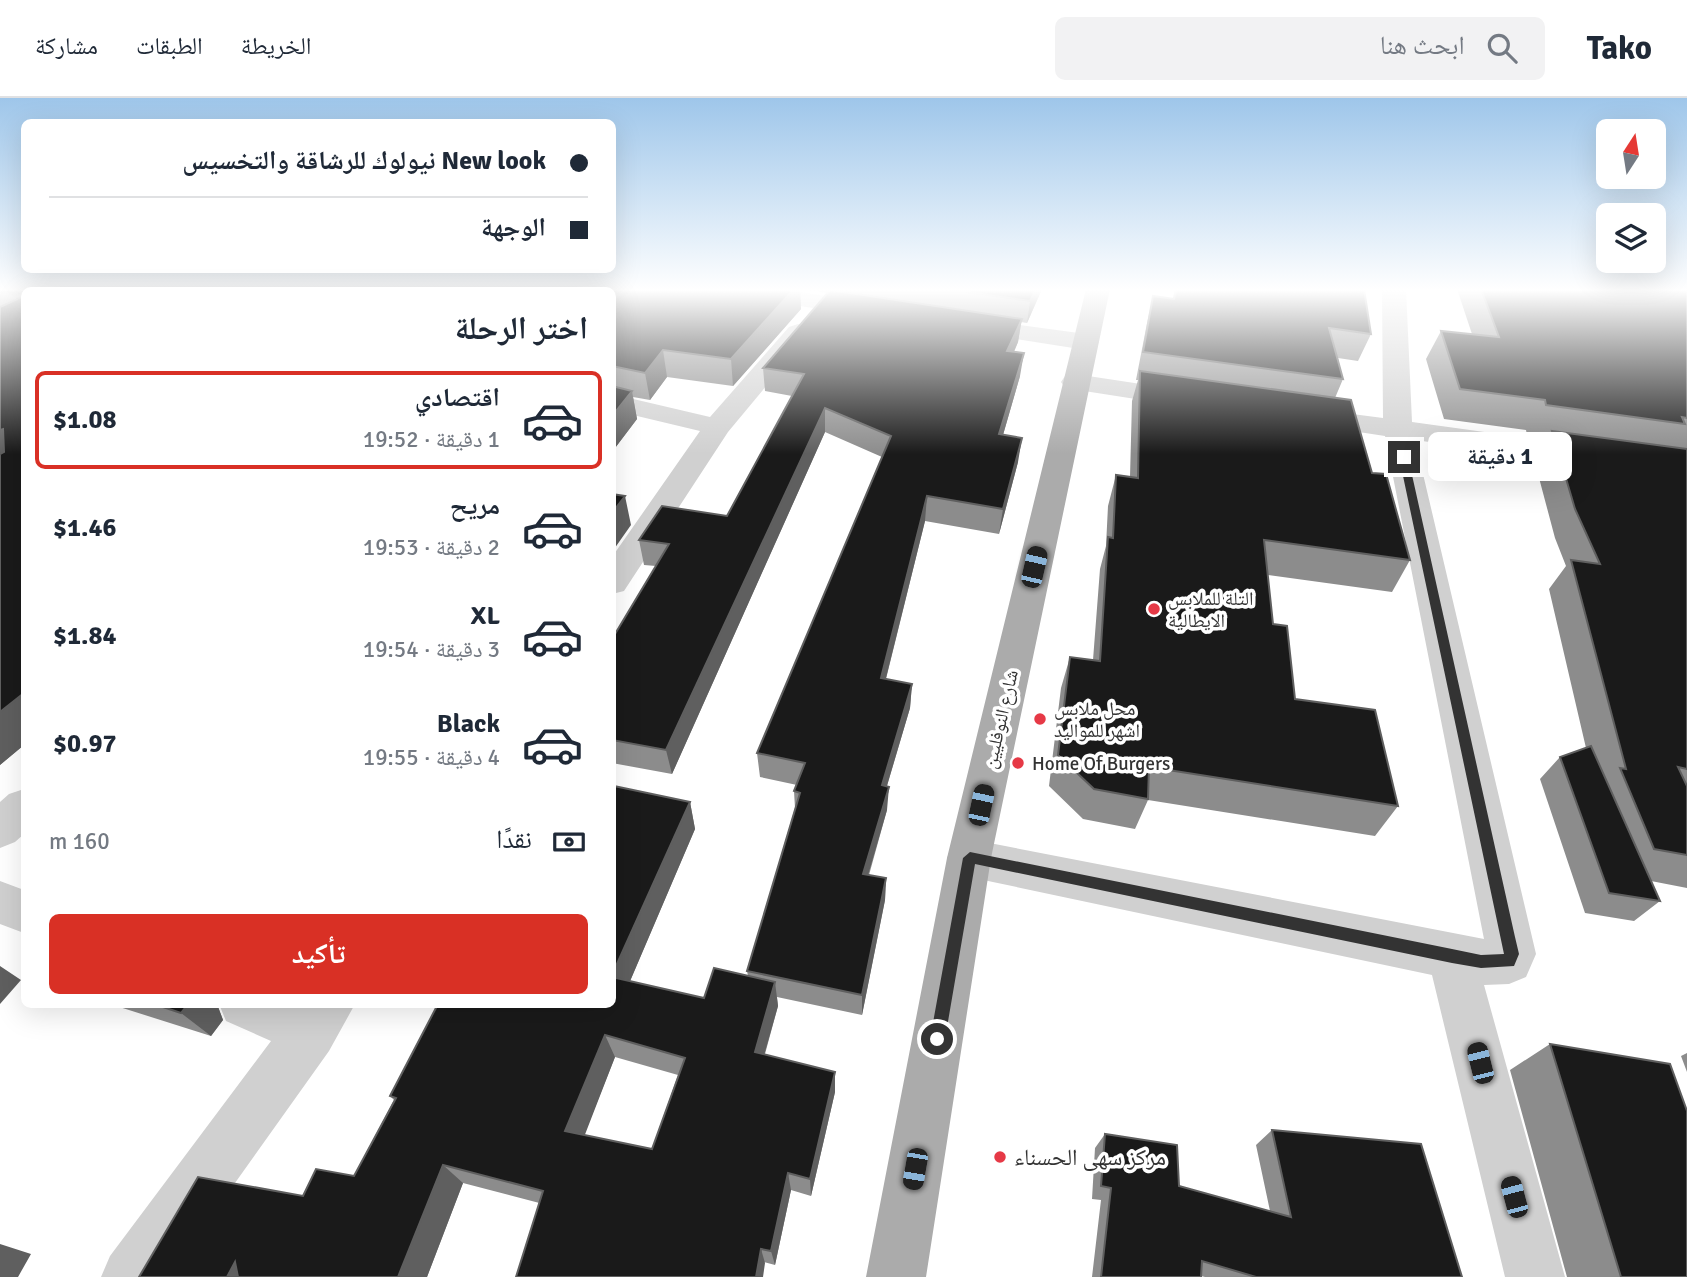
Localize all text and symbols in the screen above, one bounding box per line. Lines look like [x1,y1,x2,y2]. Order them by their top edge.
search box [1055,17,1545,80]
text: Tako [1587,28,1652,69]
icon: search [1483,29,1521,67]
text: ابحث هنا [1380,30,1465,62]
text: مشاركة [35,31,98,61]
text: الطبقات [136,31,203,61]
text: الخريطة [241,31,311,61]
north arrow [1596,119,1666,189]
map controls [1596,119,1666,273]
text: New look نيولوك للرشاقة والتخسيس [182,145,546,177]
button: layers [1596,203,1666,273]
text: الوجهة [481,212,546,244]
text: اختر الرحلة [455,309,588,348]
text: اقتصادي [415,382,500,414]
icon: car [521,389,584,452]
text: $1.08 [53,404,117,436]
text: 1 دقيقة · 19:52 [363,425,500,454]
callout: 1 دقيقة [1428,432,1572,482]
route end [1388,441,1420,473]
text: 1 دقيقة [1467,442,1533,471]
text: مريح [450,490,500,522]
icon: car [521,497,584,560]
text: $1.46 [53,512,117,544]
text: 2 دقيقة · 19:53 [363,533,500,562]
car [1020,544,1049,590]
place label: التلة للملابس الايطالية [1168,587,1253,633]
text: XL [470,600,500,632]
marker: التلة للملابس الايطالية [1146,601,1162,617]
icon: car [521,605,584,668]
text: $1.84 [53,620,117,652]
text: 3 دقيقة · 19:54 [363,635,500,664]
street label: شارع النوفليين [978,667,1024,771]
place label: محل ملابس اشهر للمواليد [1054,697,1140,743]
text: Black [437,708,500,740]
marker: محل ملابس اشهر للمواليد [1032,711,1048,727]
icon: car [521,713,584,776]
text: $0.97 [53,728,117,760]
text: 4 دقيقة · 19:55 [363,743,500,772]
place label: Home Of Burgers [1032,752,1170,776]
marker: Home Of Burgers [1010,755,1026,771]
car [967,782,996,828]
icon: cash [550,823,588,861]
text: نقدًا [496,824,532,856]
text: 160 m [49,827,110,856]
button: تأكيد [49,914,588,994]
route start [921,1023,953,1055]
car [1465,1040,1496,1086]
place label: مركز سهى الحسناء [1014,1143,1166,1172]
car [902,1146,929,1192]
marker: مركز سهى الحسناء [992,1149,1008,1165]
car [1499,1174,1530,1220]

